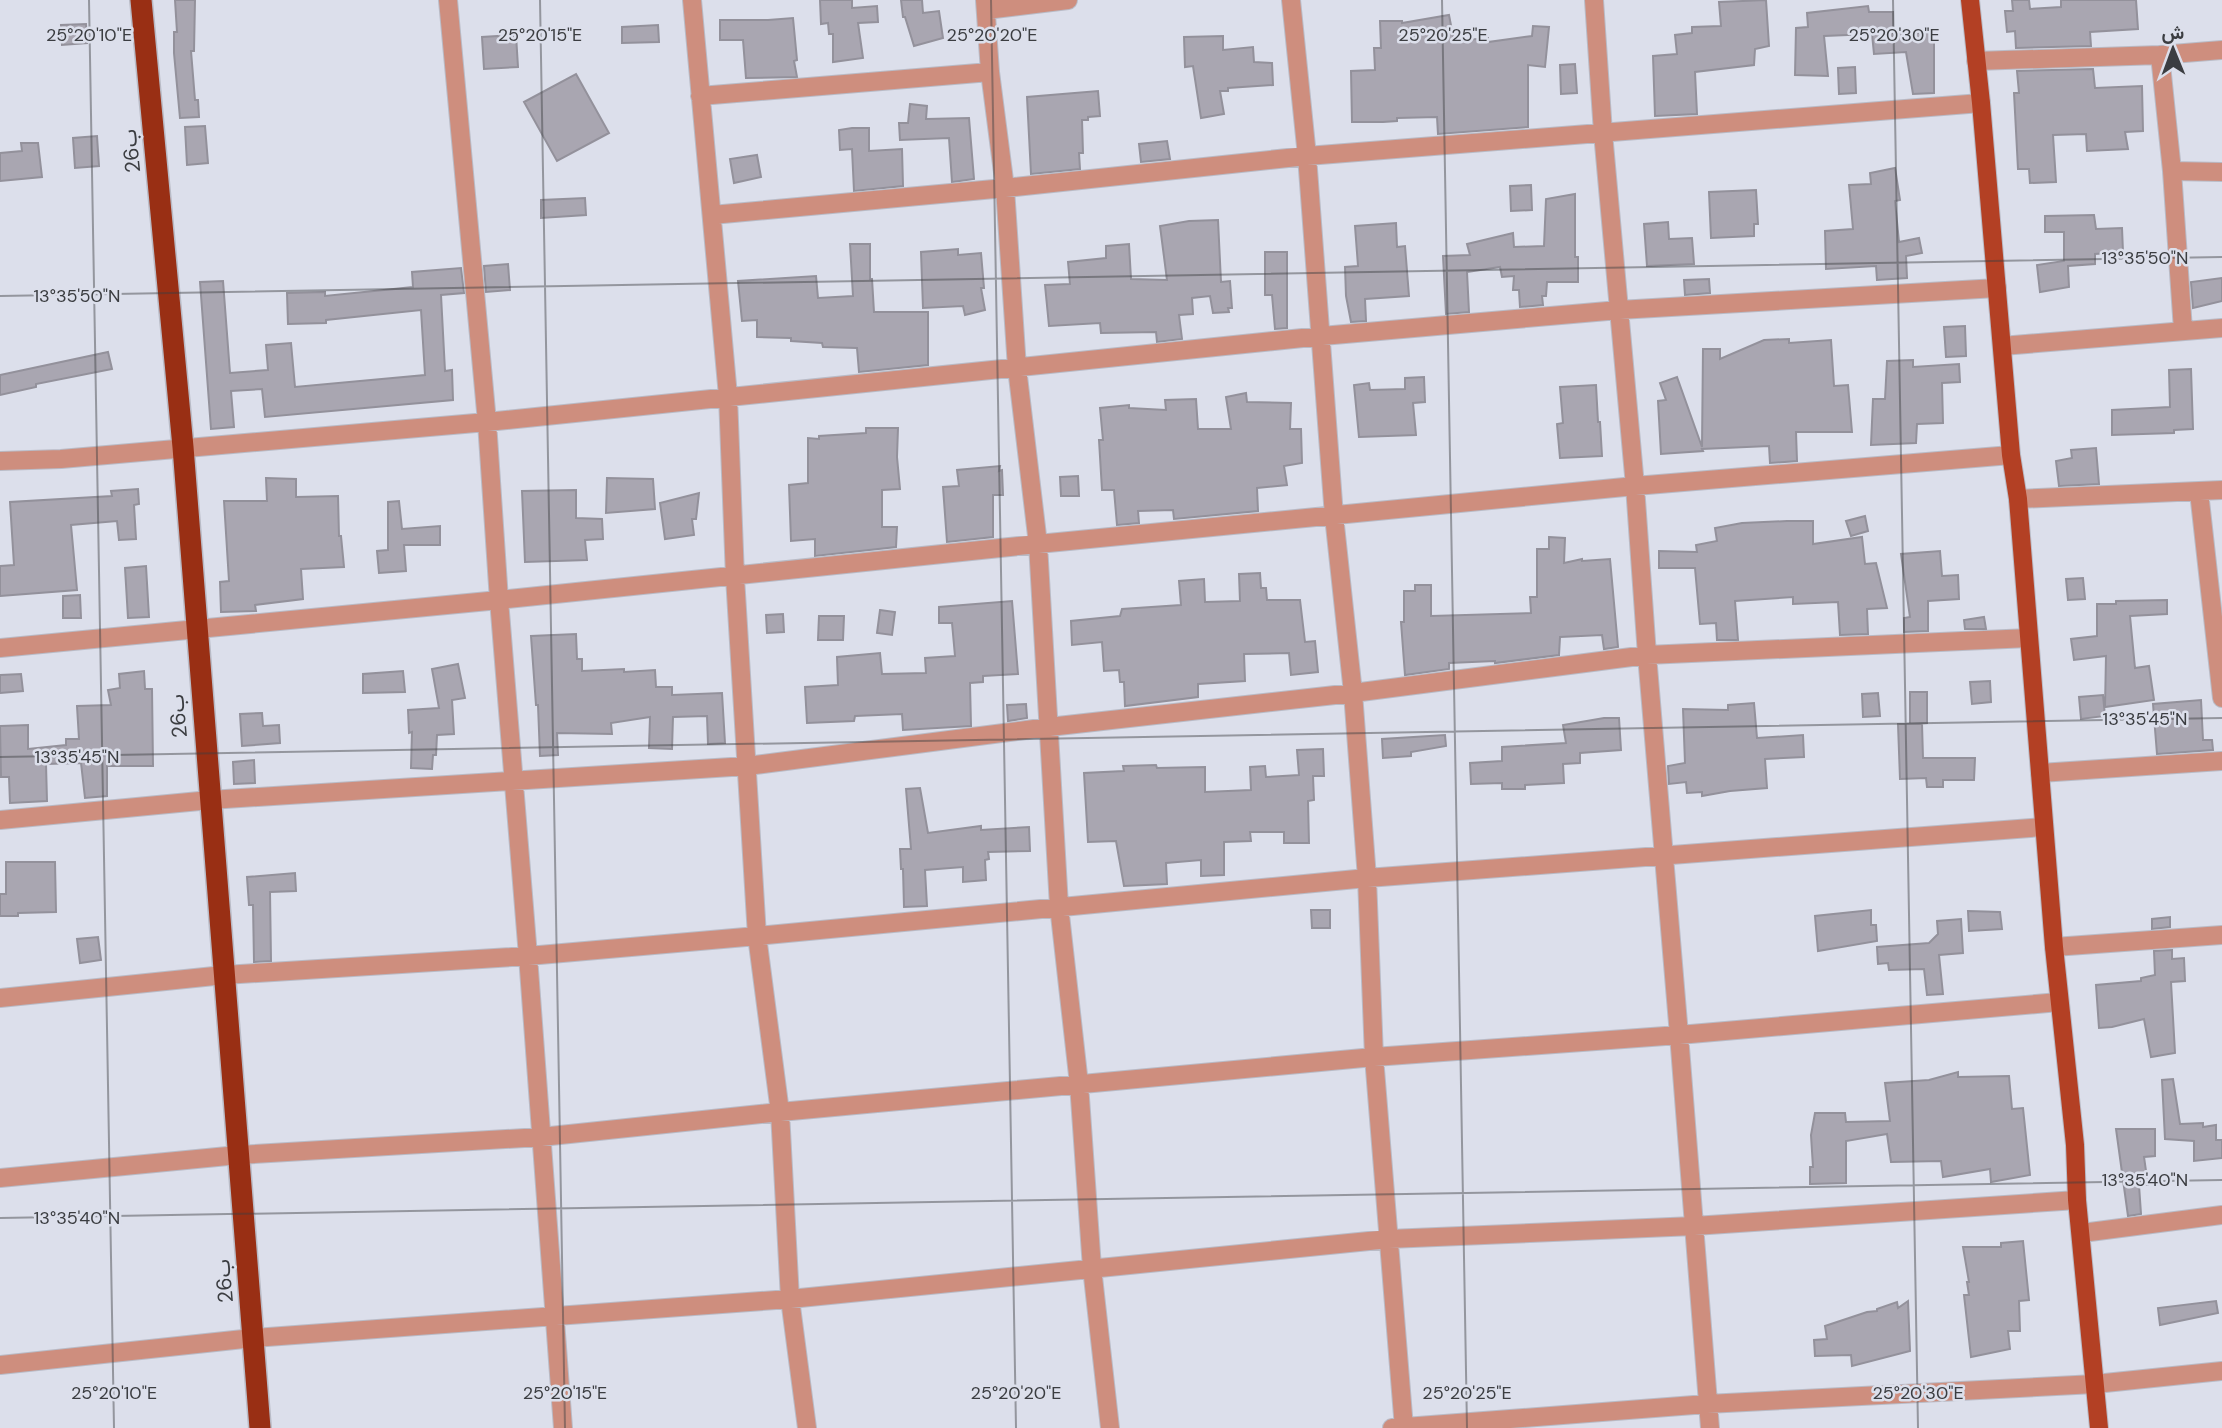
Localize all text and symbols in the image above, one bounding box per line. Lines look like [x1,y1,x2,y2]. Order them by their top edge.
north arrow [2138,14,2208,84]
text: ش [2161,20,2185,45]
text: 25°20'10"E [46,23,132,47]
text: 25°20'15"E [498,23,582,47]
text: 25°20'20"E [947,23,1037,47]
text: 25°20'25"E [1398,23,1488,47]
text: 25°20'30"E [1848,23,1940,47]
street label: 26ب [115,128,147,174]
text: 13°35'50"N [2101,246,2189,270]
text: 13°35'50"N [33,284,121,308]
street label: 26ب [162,693,194,739]
text: 13°35'45"N [2103,707,2187,731]
text: 13°35'45"N [35,745,119,769]
text: 13°35'40"N [2102,1168,2188,1192]
text: 13°35'40"N [34,1206,120,1230]
street label: 26ب [208,1258,240,1304]
text: 25°20'10"E [71,1381,157,1405]
text: 25°20'15"E [523,1381,607,1405]
text: 25°20'20"E [971,1381,1061,1405]
text: 25°20'25"E [1422,1381,1512,1405]
text: 25°20'30"E [1872,1381,1964,1405]

